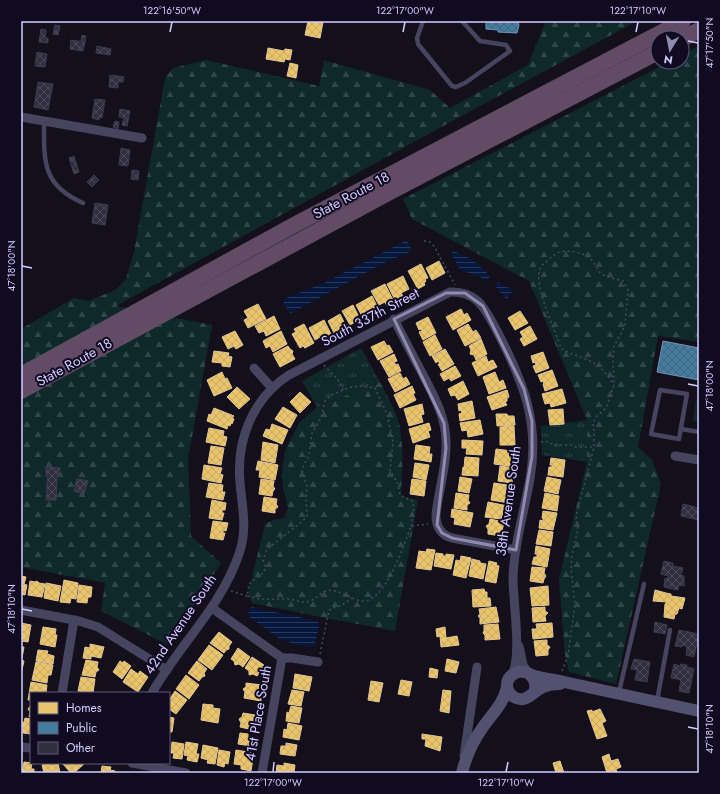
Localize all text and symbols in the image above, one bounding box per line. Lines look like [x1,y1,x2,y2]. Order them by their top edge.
text: 122°16'50"W [143,3,201,18]
text: 122°17'00"W [376,3,434,18]
text: 122°17'10"W [610,3,666,18]
text: 47°17'50"N [702,18,717,68]
north arrow [650,30,690,70]
text: N [663,51,674,68]
street label: State Route 18 [309,166,393,224]
text: 47°18'00"N [4,240,19,292]
street label: South 337th Street [317,282,423,351]
street label: State Route 18 [32,333,116,391]
text: 47°18'00"N [702,360,717,412]
street label: 38th Avenue South [490,444,526,558]
street label: 42nd Avenue South [139,570,221,678]
text: 47°18'10"N [4,584,19,634]
street label: 41st Place South [240,664,276,762]
legend [30,692,170,764]
text: Homes [66,699,102,717]
text: 47°18'10"N [702,704,717,754]
text: Public [66,719,97,737]
text: Other [66,739,96,757]
text: 122°17'00"W [244,775,302,790]
text: 122°17'10"W [478,775,534,790]

